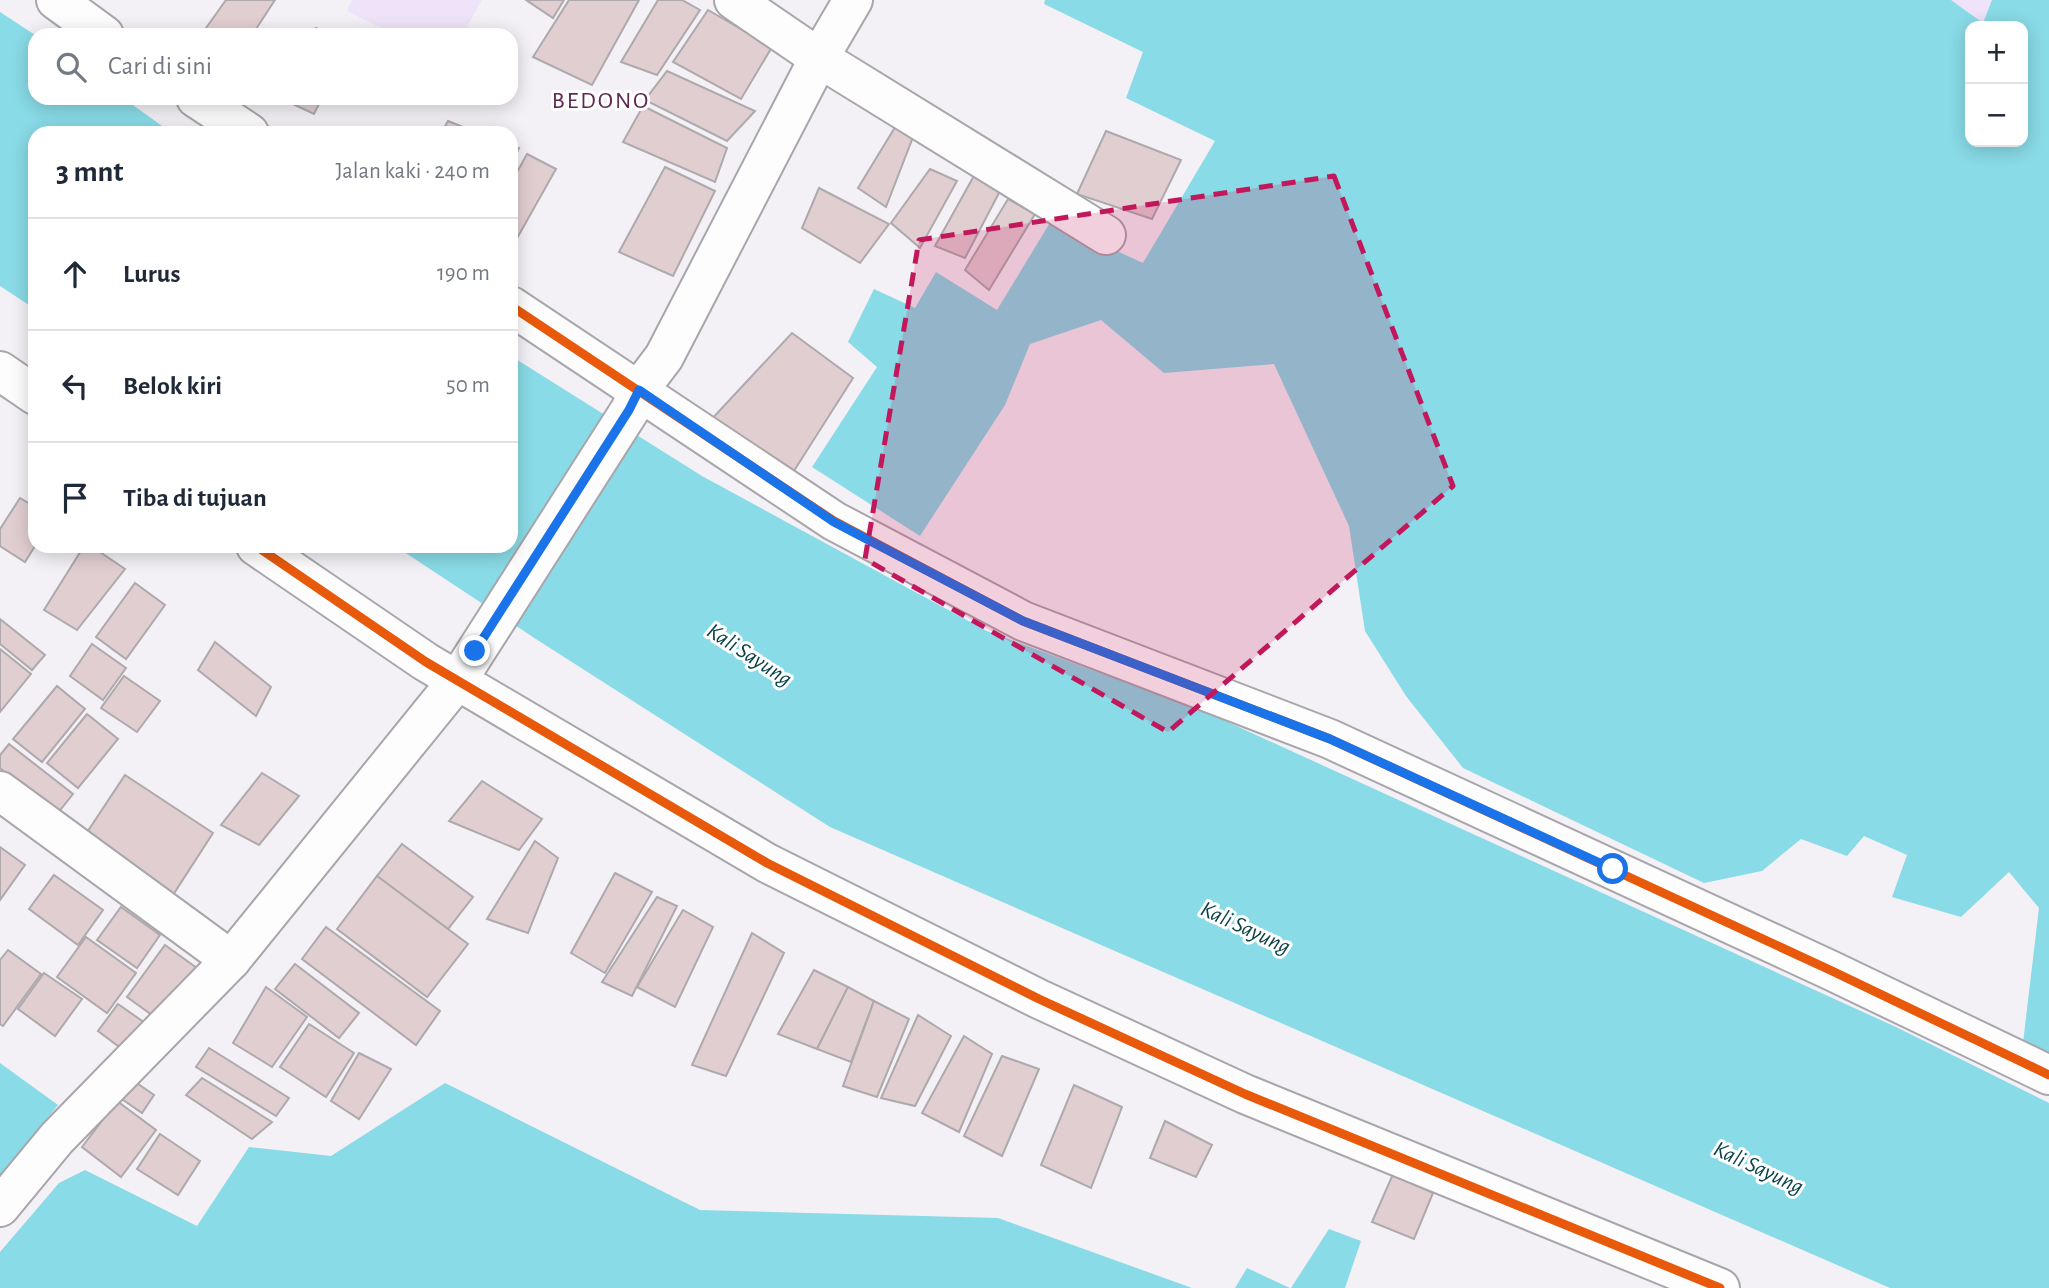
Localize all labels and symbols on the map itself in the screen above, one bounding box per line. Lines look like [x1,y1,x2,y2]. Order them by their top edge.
district label: BEDONO [552,89,650,113]
water label: Kali Sayung [702,619,796,691]
route end [459,635,490,666]
route start [1597,853,1628,884]
water label: Kali Sayung [1197,898,1294,959]
water label: Kali Sayung [1710,1138,1807,1199]

